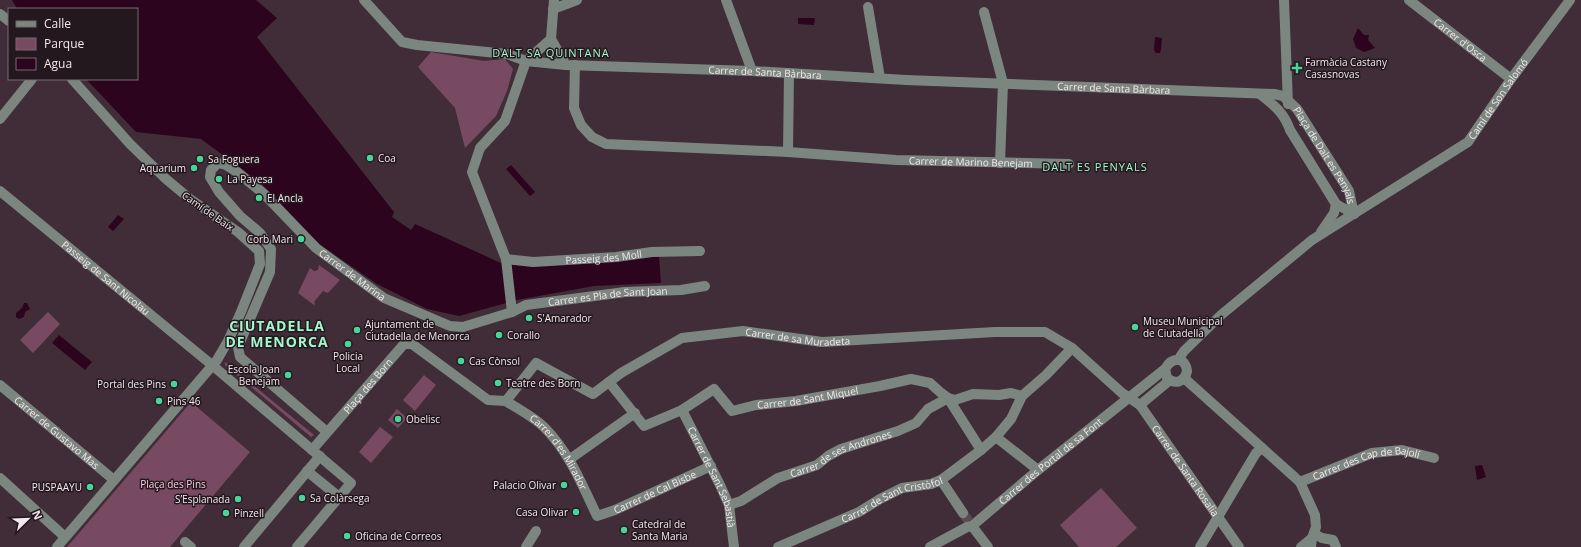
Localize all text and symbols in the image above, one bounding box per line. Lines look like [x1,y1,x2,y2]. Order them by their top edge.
legend [8,8,138,80]
text: Calle [44,15,71,32]
street label: Carrer d'Osca [1431,15,1490,65]
text: Parque [44,35,84,52]
district label: DALT SA QUINTANA [492,45,610,60]
text: Agua [44,55,72,72]
place label: Farmàcia Castany Casasnovas [1305,55,1388,81]
street label: Camí de Son Salomó [1465,56,1531,142]
street label: Carrer de Santa Bàrbara [708,63,822,82]
marker: Farmàcia Castany Casasnovas [1292,63,1302,73]
street label: Carrer de Santa Bàrbara [1057,79,1170,97]
street label: Plaça de Dalt es Penyals [1290,104,1359,205]
place label: Coa [378,151,396,165]
place label: Sa Foguera [208,152,260,166]
marker: Coa [365,153,375,163]
street label: Carrer de Marino Benejam [909,153,1033,170]
marker: Sa Foguera [195,154,205,164]
district label: DALT ES PENYALS [1042,159,1148,174]
place label: Aquarium [140,161,186,175]
marker: Aquarium [189,163,199,173]
place label: La Payesa [227,172,273,186]
marker: La Payesa [214,174,224,184]
street label: Camí de Baix [179,188,237,234]
place label: El Ancla [267,191,303,205]
marker: El Ancla [254,193,264,203]
place label: Corb Mari [247,232,293,246]
marker: Corb Mari [296,234,306,244]
street label: Passeig de Sant Nicolau [59,238,153,318]
street label: Carrer de Marina [316,246,389,304]
street label: Passeig des Moll [565,246,643,267]
street label: Carrer es Pla de Sant Joan [547,283,668,309]
place label: S'Amarador [537,311,592,325]
marker: S'Amarador [524,313,534,323]
place label: Museu Municipal de Ciutadella [1143,314,1223,340]
district label: CIUTADELLA DE MENORCA [225,316,329,351]
place label: Ajuntament de Ciutadella de Menorca [365,317,470,343]
marker: Museu Municipal de Ciutadella [1130,322,1140,332]
street label: Carrer de sa Muradeta [745,324,850,349]
marker: Ajuntament de Ciutadella de Menorca [352,325,362,335]
place label: Corallo [507,328,540,342]
marker: Corallo [494,330,504,340]
marker: Policia Local [343,339,353,349]
place label: Policia Local [333,349,363,375]
place label: Cas Cònsol [469,354,520,368]
street label: Plaça des Born [340,355,396,416]
marker: Cas Cònsol [456,356,466,366]
place label: Escola Joan Benejam [228,362,280,388]
marker: Escola Joan Benejam [283,370,293,380]
place label: Teatre des Born [506,376,580,390]
place label: Portal des Pins [97,377,166,391]
marker: Teatre des Born [493,378,503,388]
marker: Portal des Pins [169,379,179,389]
street label: Carrer de Sant Miquel [756,383,859,412]
street label: Carrer de Gustavo Mas [11,393,103,472]
place label: Pins 46 [167,394,201,408]
marker: Pins 46 [154,396,164,406]
street label: Carrer d'es Mirador [527,411,591,492]
place label: Obelisc [406,412,440,426]
marker: Obelisc [393,414,403,424]
street label: Carrer des Portal de sa Font [996,414,1106,508]
street label: Carrer de Santa Rosalia [1149,422,1223,519]
street label: Carrer de Sant Sebastià [684,424,739,528]
street label: Carrer de ses Andrones [788,426,893,481]
street label: Carrer des Cap de Bajolí [1310,443,1422,483]
street label: Carrer de Cal Bisbe [611,467,699,517]
street label: Carrer de Sant Cristòfol [839,473,945,526]
park label: Plaça des Pins [140,477,206,491]
place label: Palacio Olivar [493,478,556,492]
place label: PUSPAAYU [32,480,82,494]
marker: Palacio Olivar [559,480,569,490]
marker: PUSPAAYU [85,482,95,492]
place label: Sa Colàrsega [310,491,370,505]
place label: S’Esplanada [175,492,230,506]
marker: Sa Colàrsega [297,493,307,503]
marker: S’Esplanada [233,494,243,504]
north arrow [8,499,48,539]
place label: Casa Olivar [516,505,568,519]
place label: Pinzell [234,506,264,520]
marker: Casa Olivar [571,507,581,517]
text: N [29,508,46,522]
marker: Pinzell [221,508,231,518]
place label: Catedral de Santa Maria [632,517,688,543]
marker: Catedral de Santa Maria [619,525,629,535]
place label: Oficina de Correos [355,529,442,543]
marker: Oficina de Correos [342,531,352,541]

